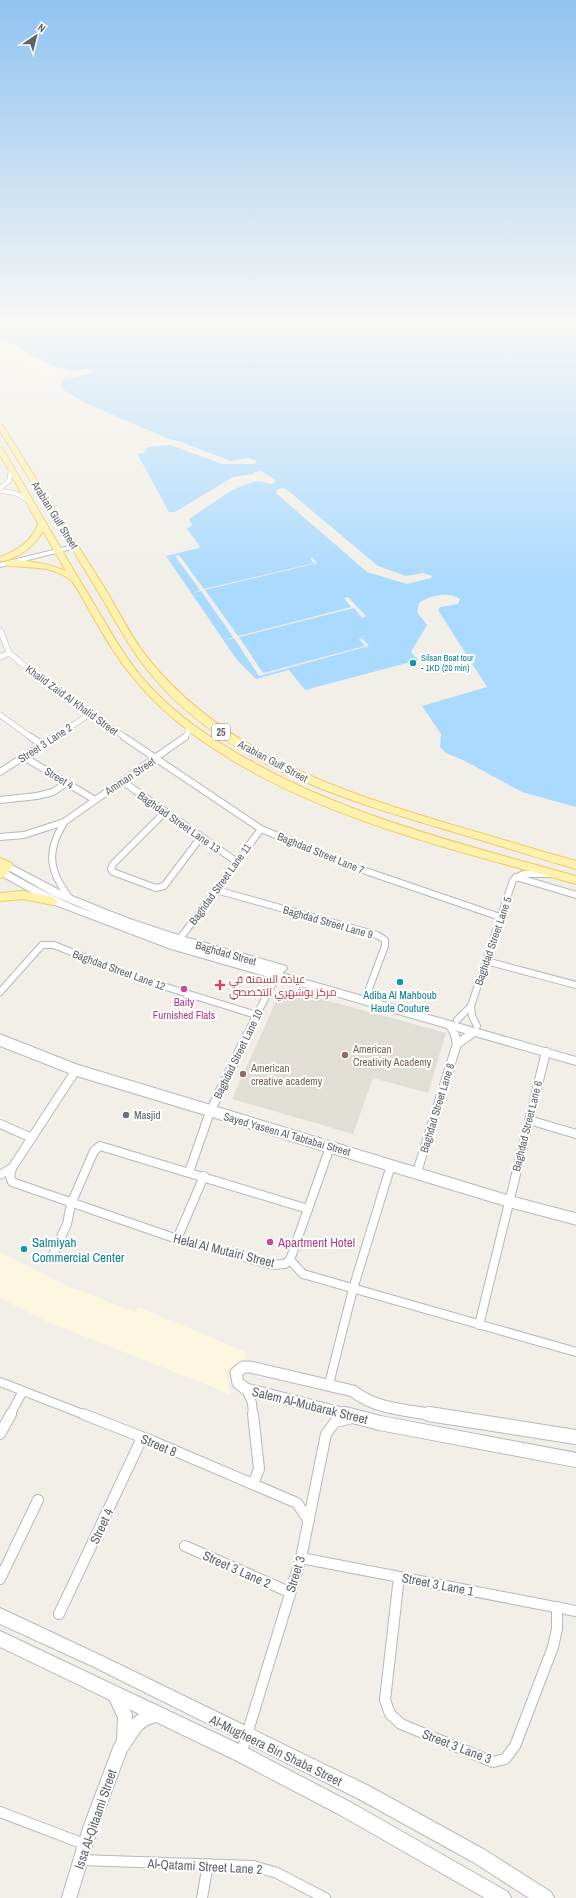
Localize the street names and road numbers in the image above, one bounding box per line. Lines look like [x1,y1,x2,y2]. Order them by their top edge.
street label: Arabian Gulf Street [28,478,82,552]
street label: Khalid Zaid Al Khalid Street [23,662,121,739]
street label: Street 3 Lane 2 [15,720,75,766]
road number: 25 [212,724,230,740]
street label: Arabian Gulf Street [235,736,311,786]
street label: Amman Street [101,754,158,798]
street label: Street 4 [42,764,76,792]
street label: Baghdad Street Lane 13 [135,788,223,856]
street label: Baghdad Street Lane 7 [275,829,367,877]
street label: Baghdad Street Lane 11 [186,841,254,927]
street label: Baghdad Street Lane 5 [471,895,515,987]
street label: Baghdad Street Lane 9 [281,902,375,942]
street label: Baghdad Street [194,938,259,969]
street label: Baghdad Street Lane 12 [71,947,167,993]
street label: Baghdad Street Lane 10 [210,1007,266,1101]
street label: Baghdad Street Lane 8 [417,1062,457,1154]
street label: Baghdad Street Lane 6 [509,1079,545,1173]
street label: Sayed Yaseen Al Tabtabai Street [222,1109,353,1159]
street label: Helal Al Mutairi Street [172,1230,276,1271]
street label: Salem Al-Mubarak Street [250,1383,369,1428]
street label: Street 8 [138,1430,179,1461]
street label: Street 4 [86,1506,117,1547]
street label: Street 3 Lane 2 [200,1547,274,1592]
street label: Street 3 [282,1554,309,1594]
street label: Street 3 Lane 1 [400,1569,475,1600]
street label: Al-Mugheera Bin Shaba Street [206,1711,345,1790]
street label: Street 3 Lane 3 [420,1725,494,1767]
street label: Issa Al-Qitaami Street [70,1767,120,1871]
street label: Al-Qatami Street Lane 2 [146,1855,263,1878]

